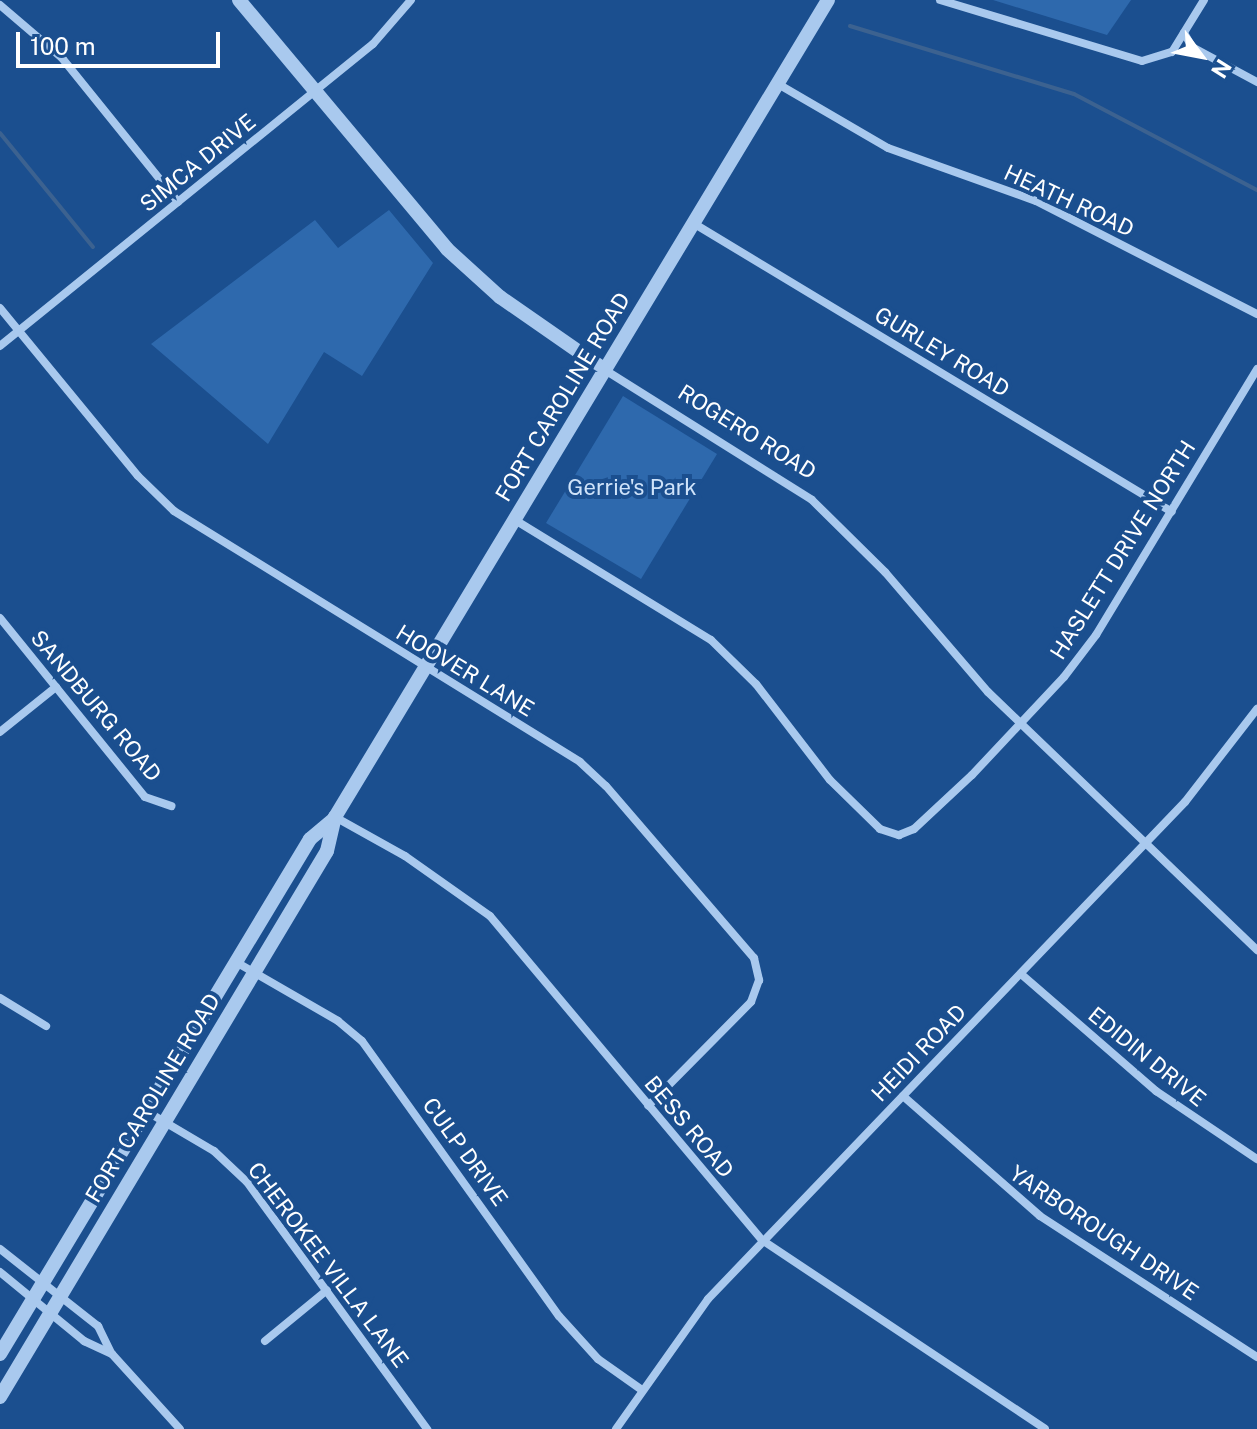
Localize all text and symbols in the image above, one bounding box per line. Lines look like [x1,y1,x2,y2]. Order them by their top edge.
scale bar [20,16,224,66]
north arrow [1161,16,1241,96]
text: 100 m [30,32,96,60]
text: N [1206,55,1237,83]
street label: SIMCA DRIVE [135,108,261,218]
street label: HEATH ROAD [1000,159,1138,243]
street label: FORT CAROLINE ROAD [490,288,636,506]
street label: GURLEY ROAD [870,301,1014,403]
street label: ROGERO ROAD [673,379,821,485]
street label: HASLETT DRIVE NORTH [1045,436,1201,664]
park label: Gerrie's Park [567,475,697,501]
street label: HOOVER LANE [391,619,539,723]
street label: SANDBURG ROAD [25,625,167,787]
street label: FORT CAROLINE ROAD [80,989,226,1207]
street label: HEIDI ROAD [866,999,972,1107]
street label: EDIDIN DRIVE [1083,1002,1211,1112]
street label: BESS ROAD [639,1071,739,1183]
street label: CULP DRIVE [417,1093,513,1211]
street label: CHEROKEE VILLA LANE [242,1157,414,1373]
street label: YARBOROUGH DRIVE [1005,1160,1203,1306]

